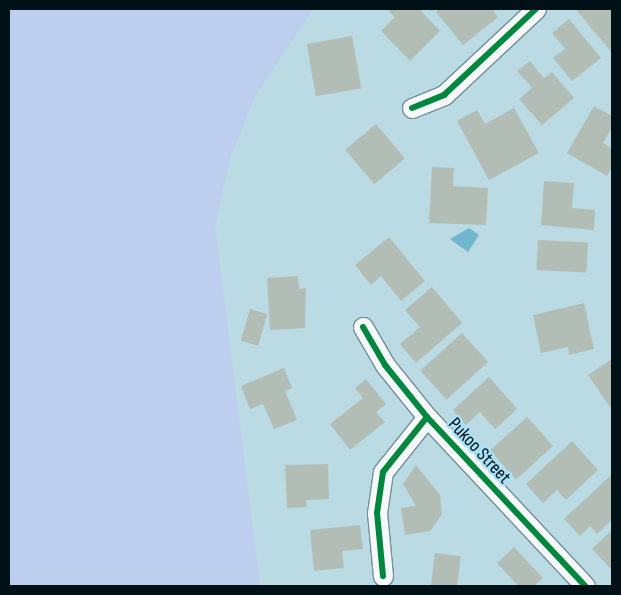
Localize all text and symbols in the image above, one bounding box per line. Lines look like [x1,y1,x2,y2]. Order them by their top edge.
street label: Pukoo Street [443,413,515,489]

